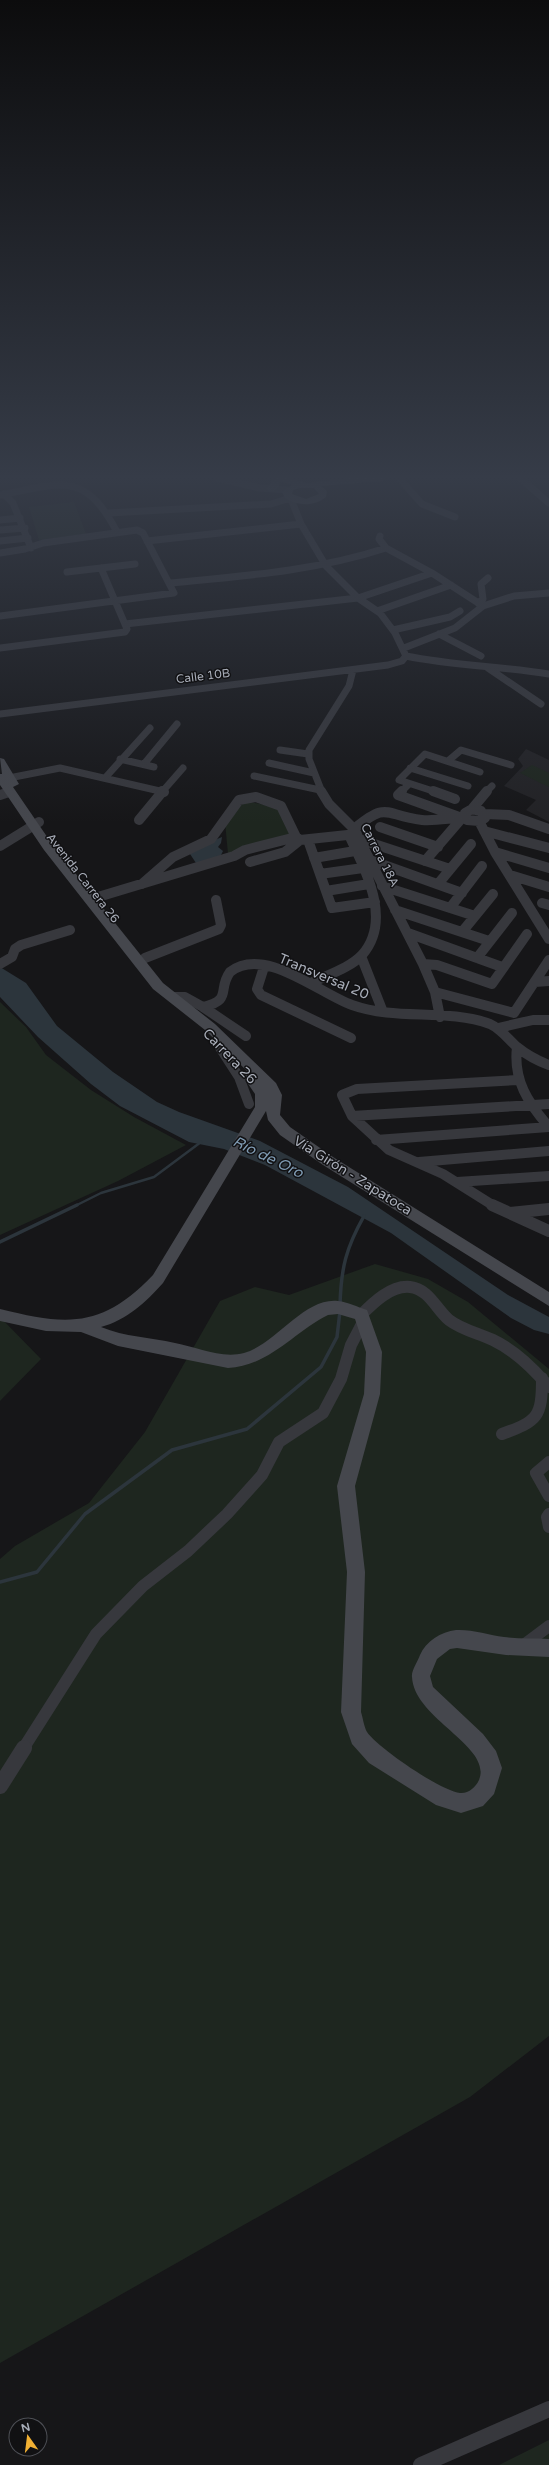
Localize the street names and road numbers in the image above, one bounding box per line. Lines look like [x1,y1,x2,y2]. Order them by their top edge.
street label: Calle 10B [175,666,231,686]
street label: Carrera 18A [358,821,402,889]
street label: Avenida Carrera 26 [44,830,122,926]
street label: Transversal 20 [276,950,372,1003]
street label: Carrera 26 [199,1025,260,1088]
street label: Vía Girón - Zapatoca [290,1132,415,1219]

